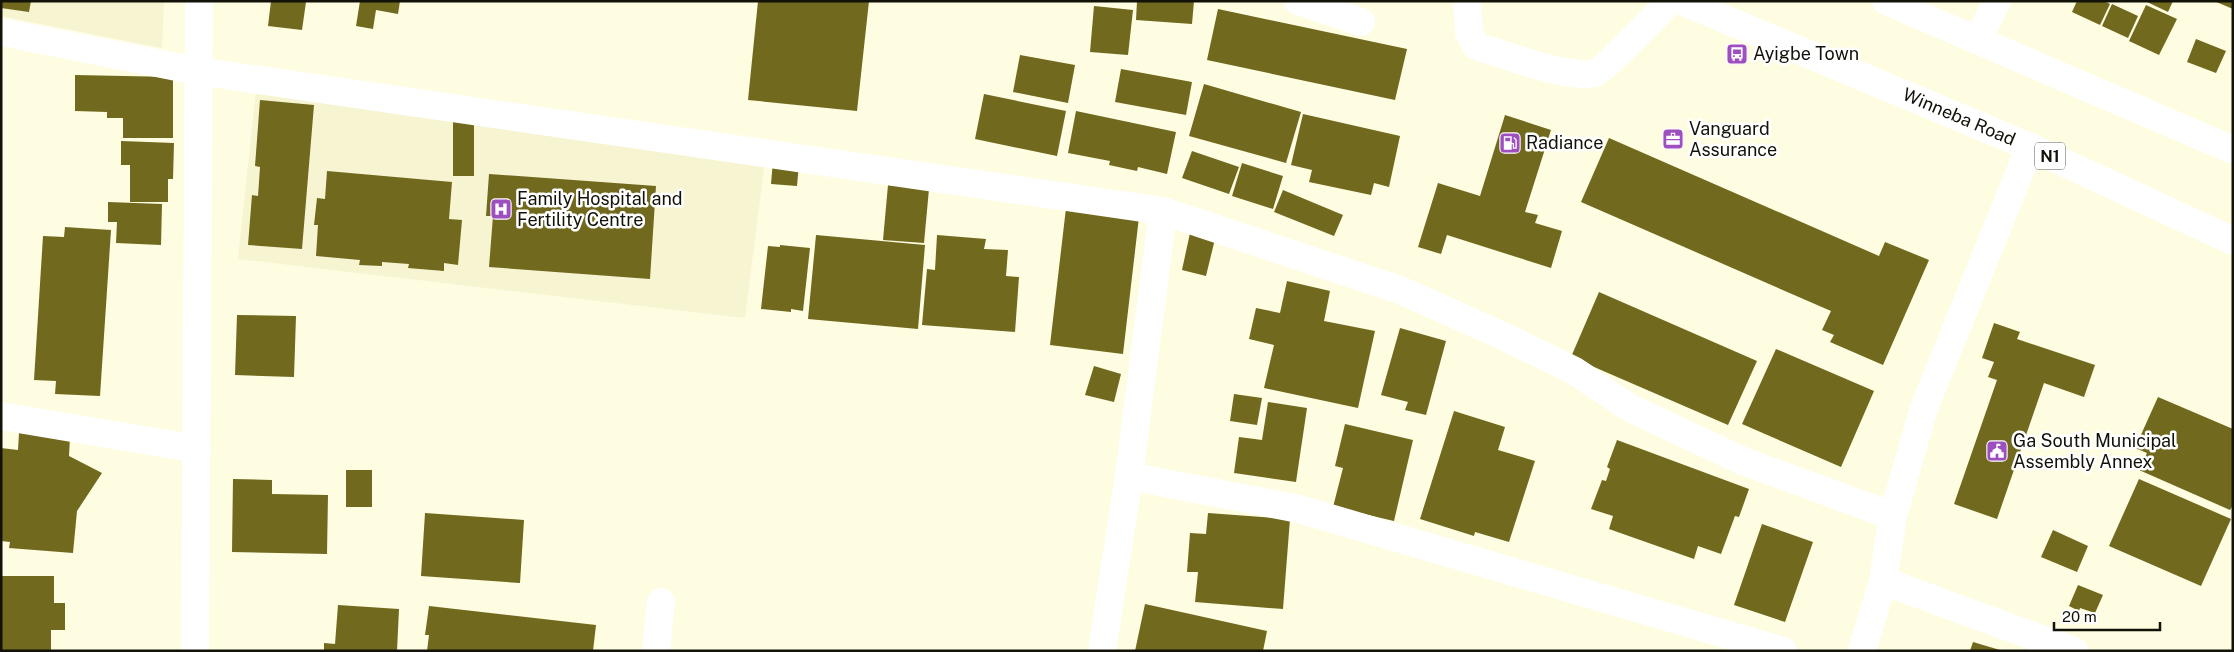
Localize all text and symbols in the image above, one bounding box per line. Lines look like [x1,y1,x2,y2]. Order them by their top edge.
bus stop icon: Ayigbe Town [1725,42,1749,66]
place label: Ayigbe Town [1753,43,1859,64]
street label: Winneba Road [1900,83,2019,150]
place label: Vanguard Assurance [1689,118,1777,160]
office icon: Vanguard Assurance [1661,127,1685,151]
fuel station icon: Radiance [1498,131,1522,155]
place label: Radiance [1526,132,1604,153]
road number: N1 [2035,142,2065,170]
place label: Family Hospital and Fertility Centre [517,188,683,230]
hospital icon: Family Hospital and Fertility Centre [489,197,513,221]
place label: Ga South Municipal Assembly Annex [2013,430,2177,472]
public building icon: Ga South Municipal Assembly Annex [1985,439,2009,463]
scale bar [2054,600,2160,632]
text: 20 m [2062,608,2097,625]

